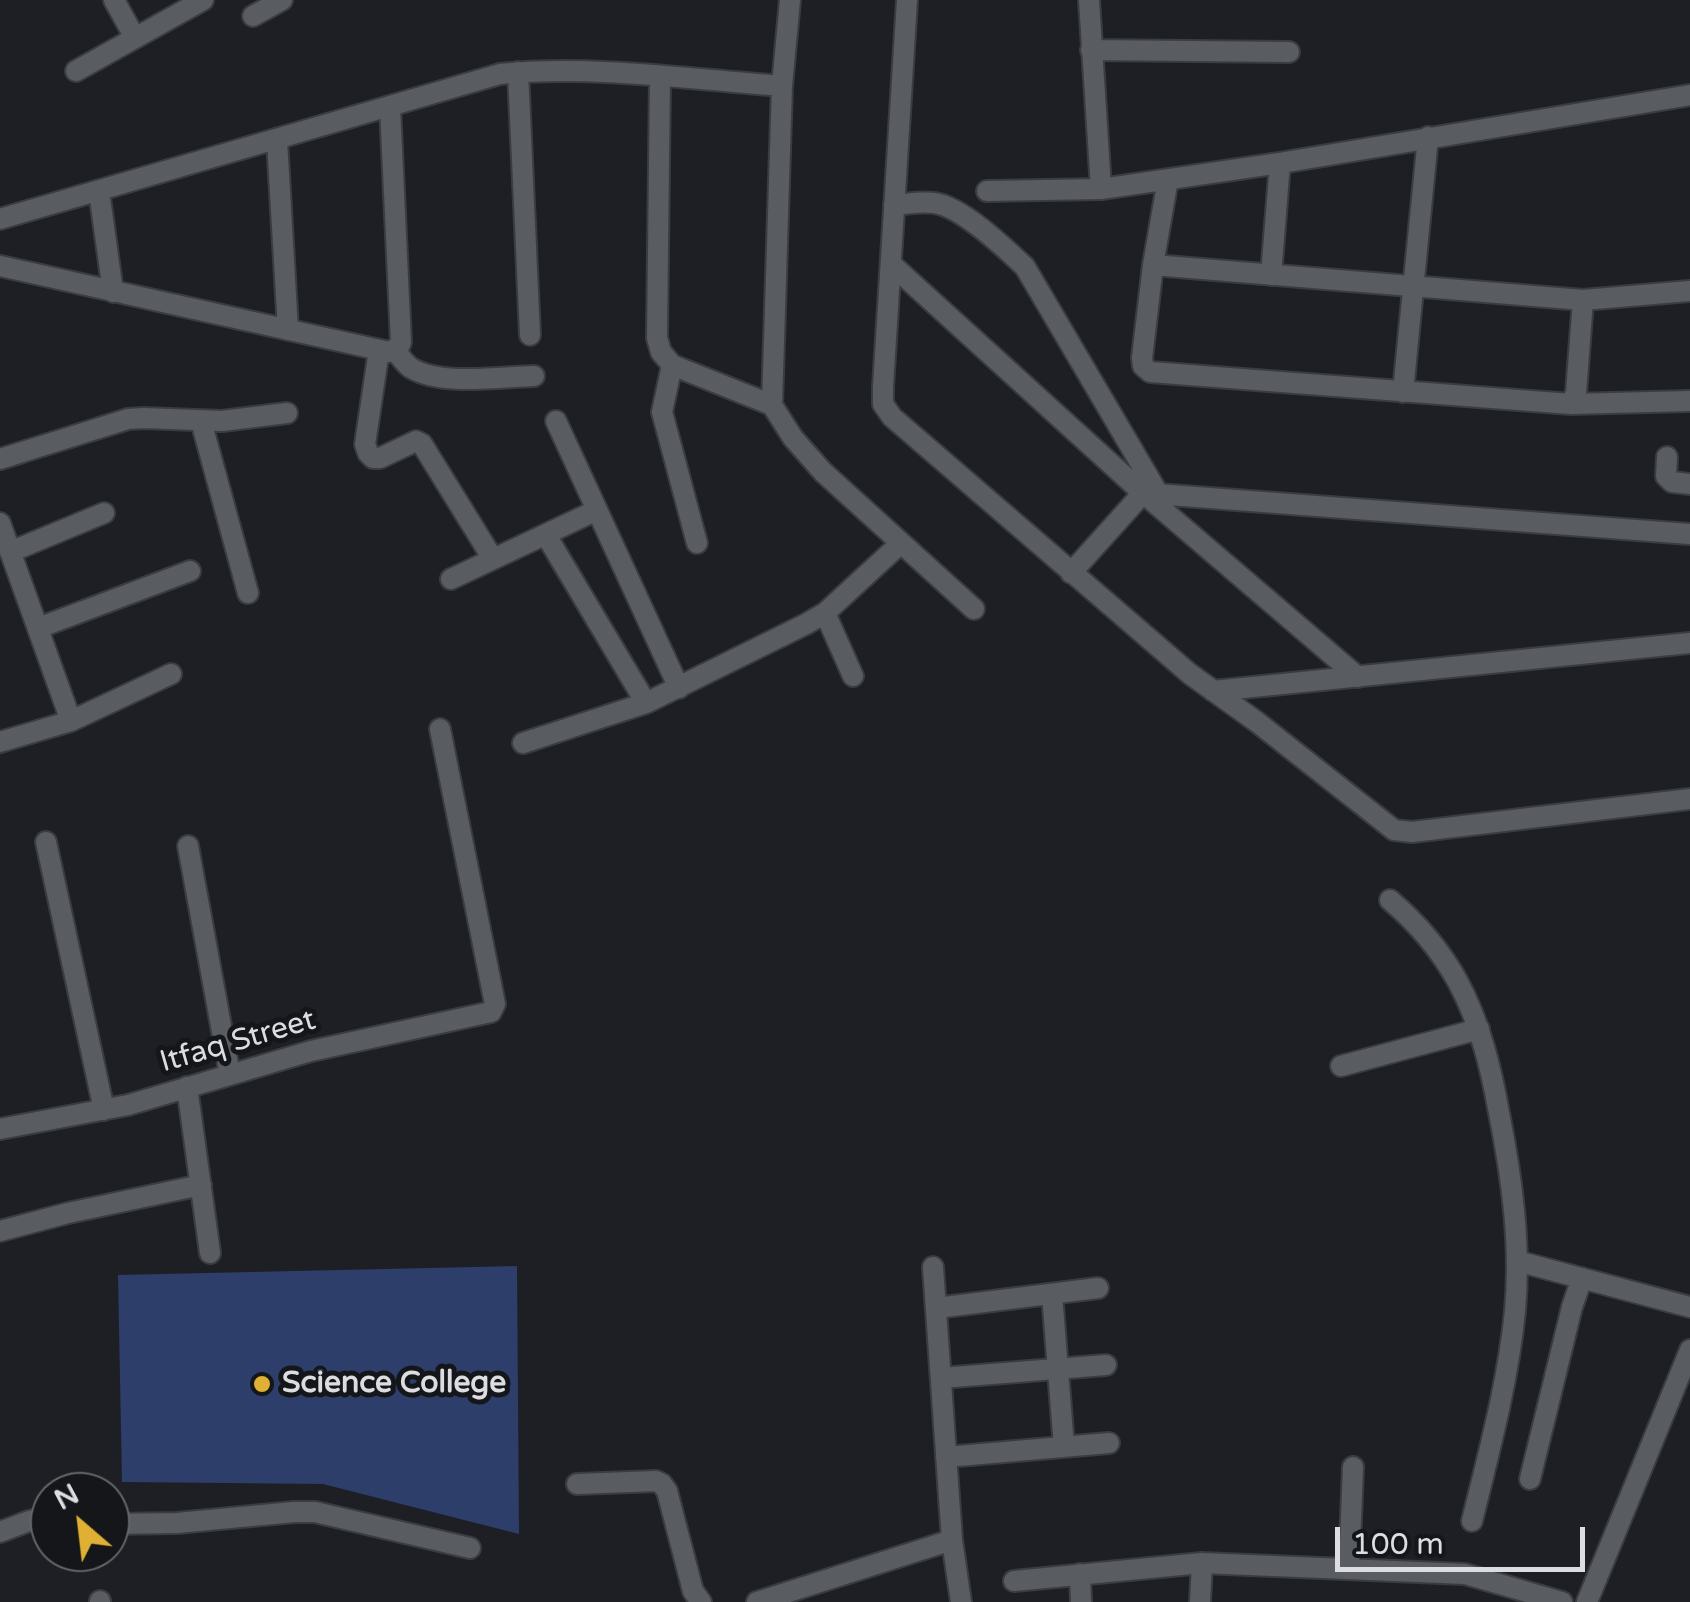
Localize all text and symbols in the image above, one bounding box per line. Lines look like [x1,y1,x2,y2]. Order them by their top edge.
street label: Itfaq Street [156,1003,320,1081]
place label: Science College [282,1366,506,1402]
marker: Science College [251,1373,273,1395]
north arrow [30,1472,130,1572]
text: N [49,1477,85,1518]
scale bar [1340,1507,1590,1569]
text: 100 m [1352,1526,1444,1563]

